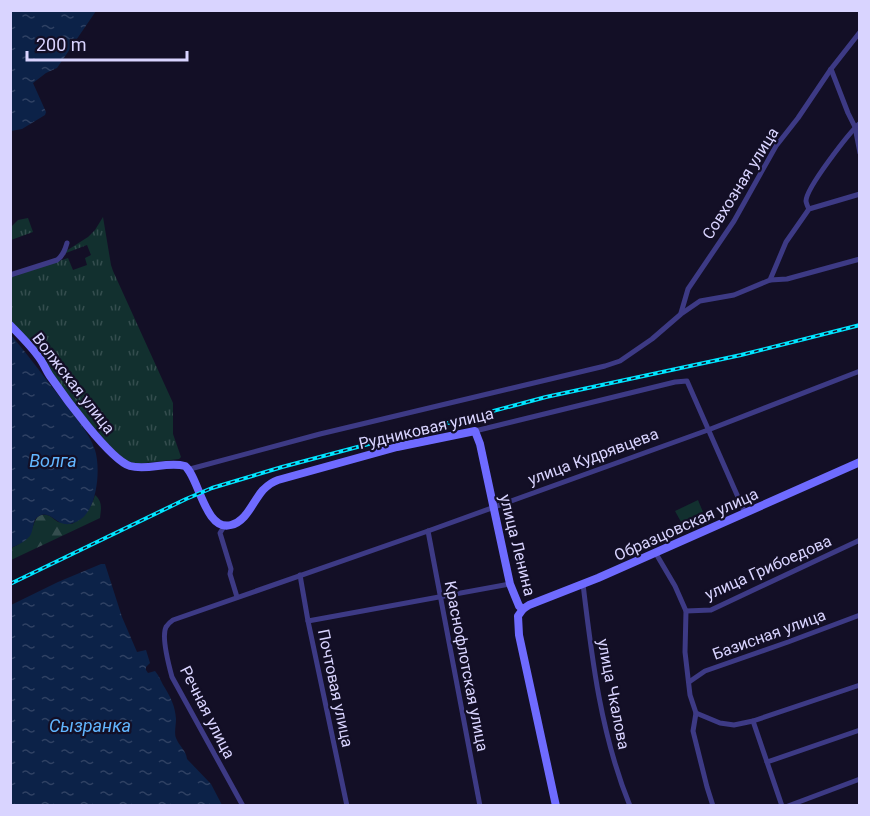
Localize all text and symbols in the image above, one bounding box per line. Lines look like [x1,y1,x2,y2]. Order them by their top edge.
scale bar [27,24,188,62]
text: 200 m [36,34,87,55]
street label: Совхозная улица [698,124,782,243]
street label: Волжская улица [28,329,119,438]
street label: Рудниковая улица [357,404,495,453]
street label: улица Кудрявцева [525,424,661,489]
water label: Волга [29,450,77,471]
street label: Образцовская улица [611,484,761,565]
street label: улица Ленина [496,492,539,598]
street label: улица Грибоедова [702,531,834,604]
street label: Краснофлотская улица [441,579,492,753]
street label: Базисная улица [710,605,828,664]
street label: Почтовая улица [314,627,357,749]
street label: улица Чкалова [593,637,634,751]
street label: Речная улица [176,663,239,762]
water label: Сызранка [49,715,131,736]

